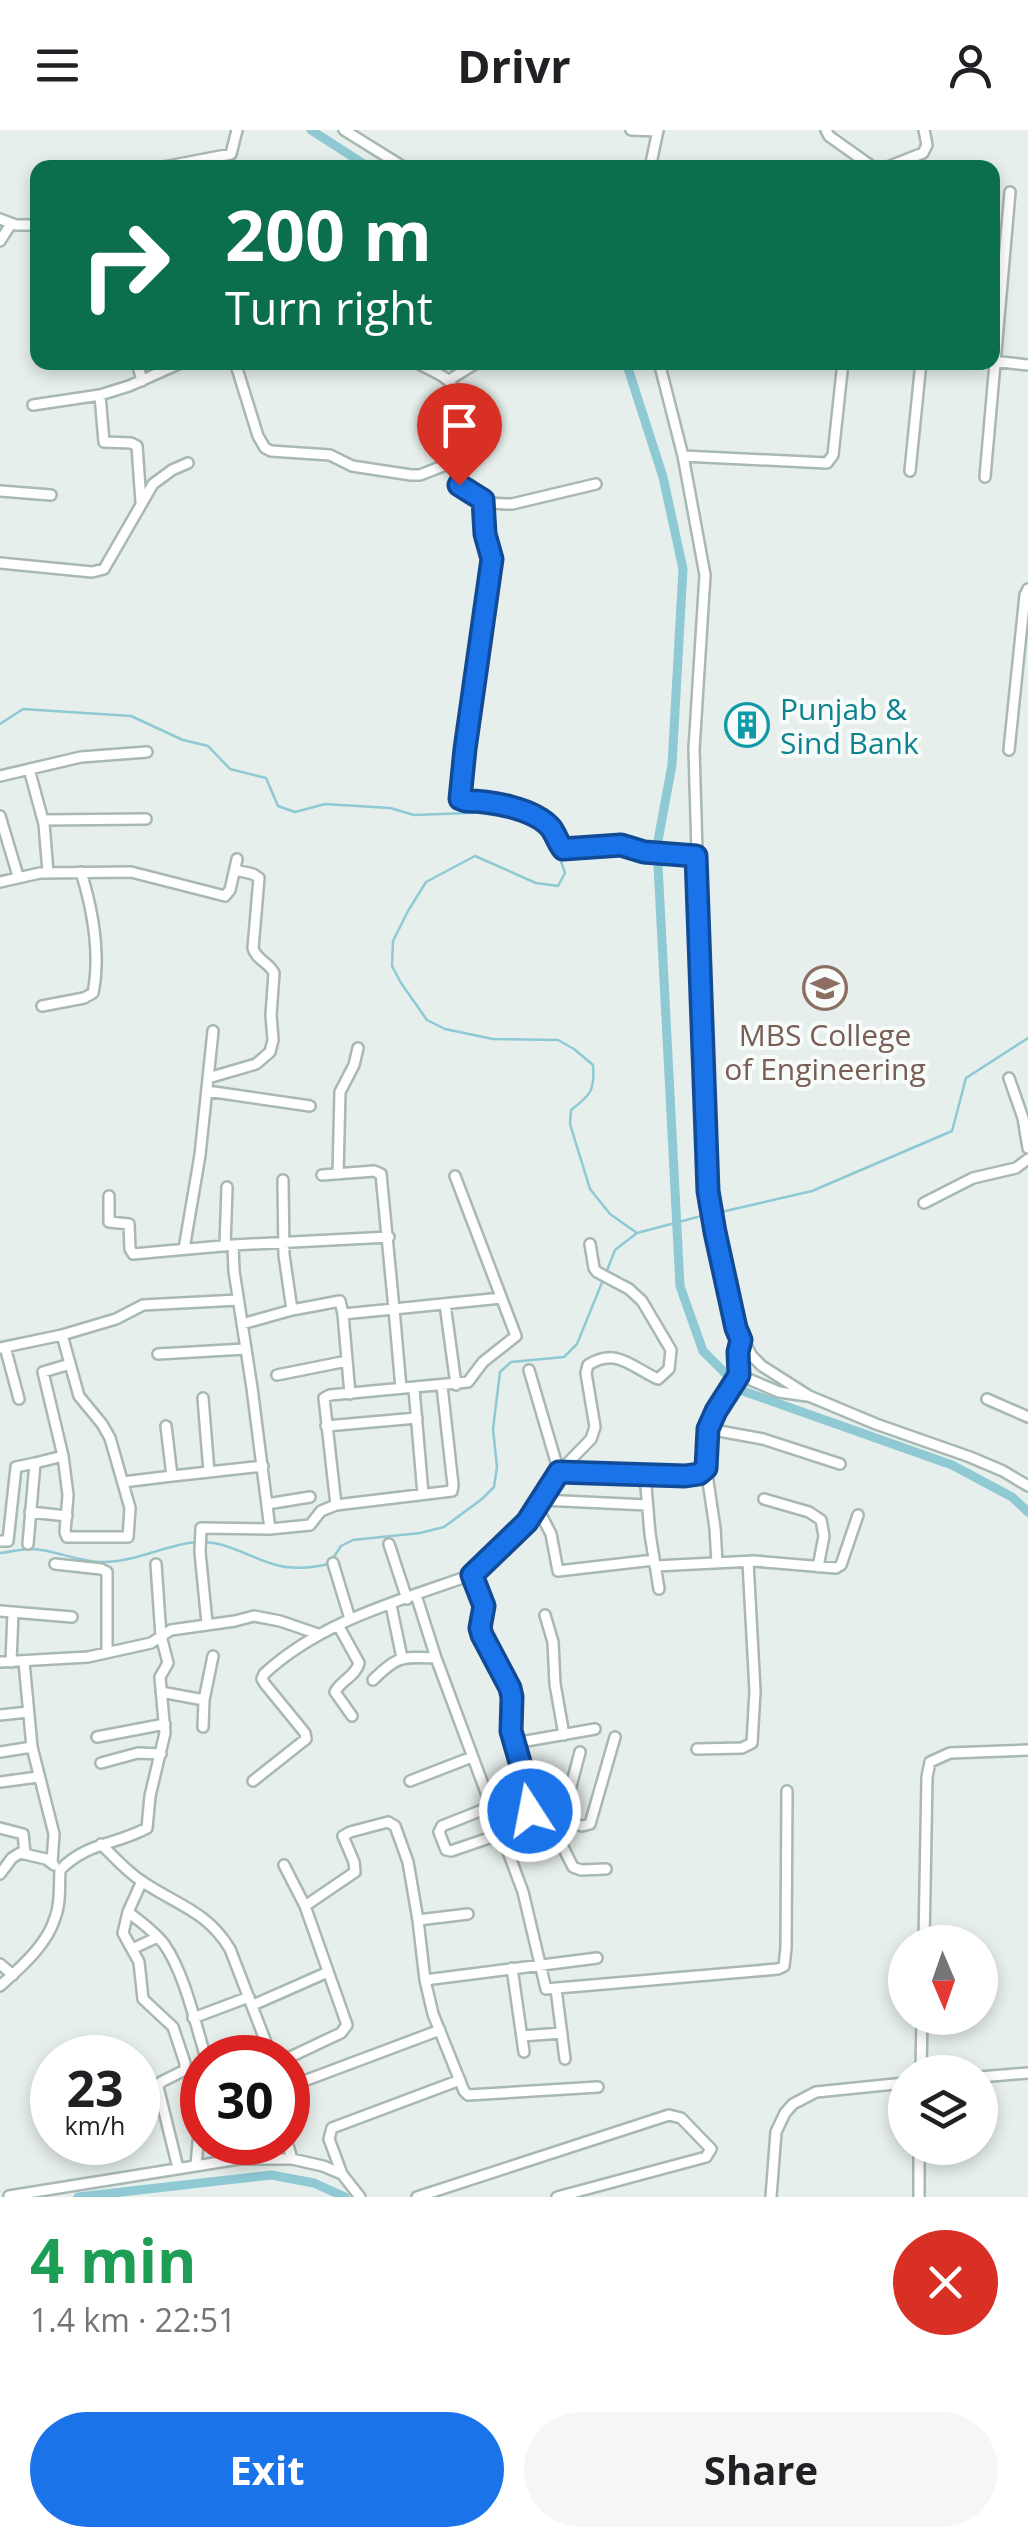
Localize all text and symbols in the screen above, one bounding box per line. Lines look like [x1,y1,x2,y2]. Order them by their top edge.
text: Drivr [457,35,571,96]
icon: menu [30,38,85,93]
icon: person [943,38,998,93]
text: 200 m [225,186,432,282]
icon: right [60,200,190,330]
text: Turn right [225,277,433,338]
pin [417,383,502,486]
icon: arrive [432,398,487,453]
place label: Punjab & Sind Bank [780,688,919,763]
building icon: Punjab & Sind Bank [724,702,770,748]
school or university icon: MBS College of Engineering [802,965,848,1011]
place label: MBS College of Engineering [724,1014,926,1089]
position arrow [478,1759,582,1863]
north arrow [888,1925,998,2035]
map controls [888,1925,998,2165]
speed limit sign: 30 [180,2035,310,2165]
text: 23 [66,2054,124,2122]
button: layers [888,2055,998,2165]
text: km/h [65,2108,125,2142]
text: 4 min [30,2219,197,2301]
button: close [893,2230,998,2335]
text: 1.4 km · 22:51 [30,2298,236,2341]
button: Exit [30,2412,504,2527]
button: Share [524,2412,998,2527]

